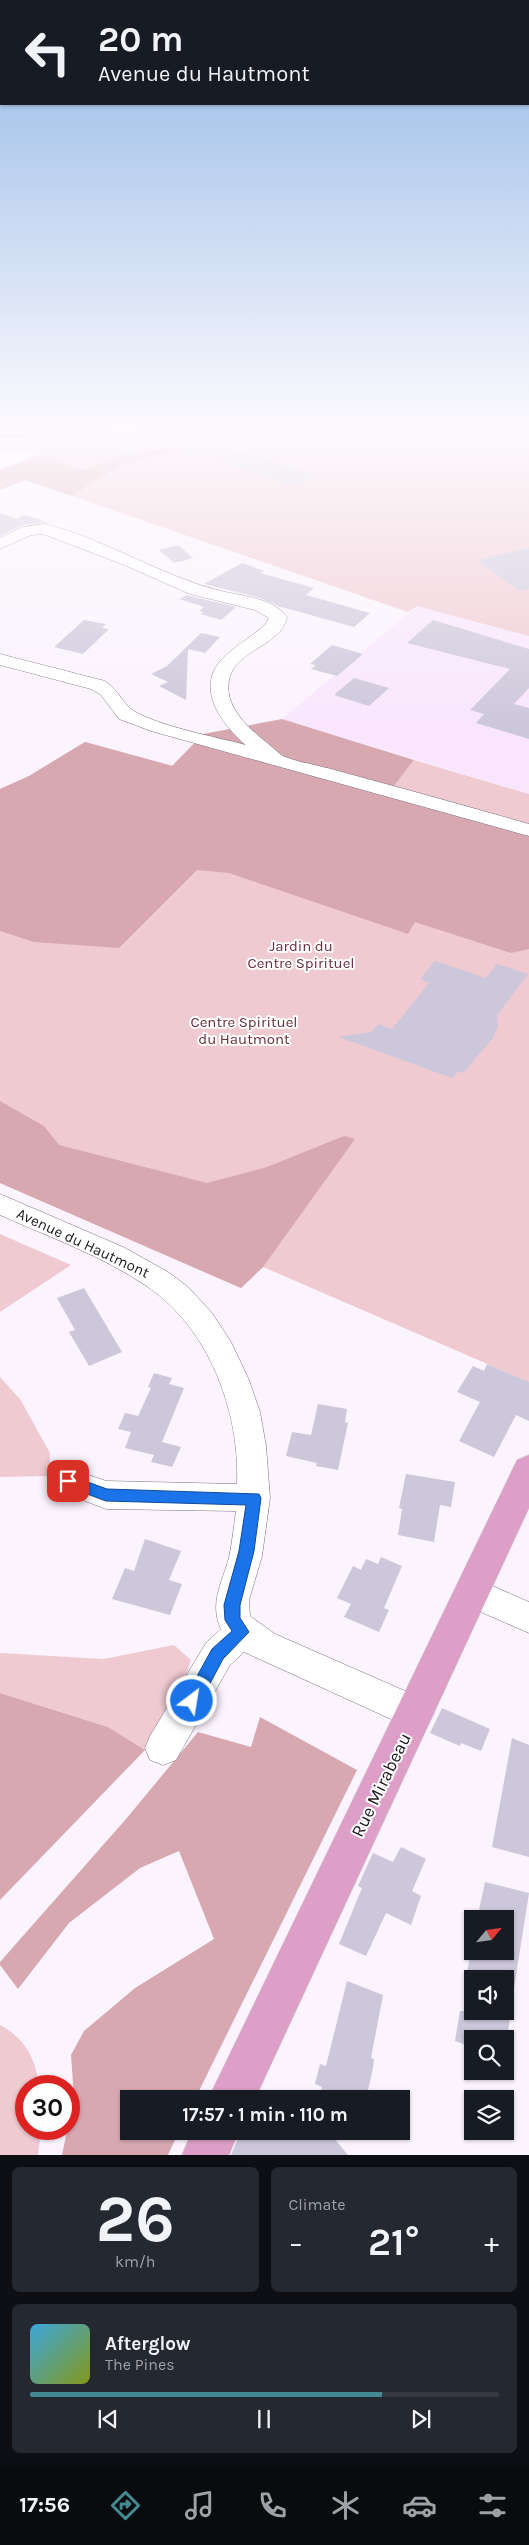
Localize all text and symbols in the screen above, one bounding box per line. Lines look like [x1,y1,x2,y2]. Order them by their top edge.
text: 20 m [98,19,183,60]
icon: left [15,20,80,85]
text: Avenue du Hautmont [98,61,310,87]
park label: Jardin du Centre Spirituel [247,937,355,972]
park label: Centre Spirituel du Hautmont [190,1013,298,1048]
street label: Avenue du Hautmont [14,1204,153,1282]
pin [47,1460,89,1502]
icon: arrive [54,1467,82,1495]
position arrow [165,1674,217,1726]
street label: Rue Mirabeau [346,1729,416,1841]
north arrow [464,1910,514,1960]
map controls [464,1910,514,2140]
button: sound [464,1970,514,2020]
button: search [464,2030,514,2080]
speed limit sign: 30 [15,2075,80,2140]
button: layers [464,2090,514,2140]
text: 17:57 · 1 min · 110 m [182,2104,348,2126]
text: 26 [96,2181,175,2257]
text: Climate [289,2195,346,2214]
text: 21° [368,2220,419,2265]
text: − [289,2226,303,2259]
text: + [484,2226,499,2259]
text: km/h [115,2252,156,2271]
text: Afterglow [105,2333,191,2355]
text: The Pines [105,2355,175,2374]
icon: previous [94,2405,122,2433]
icon: pause [250,2405,278,2433]
icon: next [407,2405,435,2433]
icon: directions [108,2488,143,2523]
icon: music [182,2488,217,2523]
icon: phone [255,2488,290,2523]
icon: climate [328,2488,363,2523]
icon: car [402,2488,437,2523]
icon: filters [475,2488,510,2523]
text: 17:56 [19,2492,70,2518]

